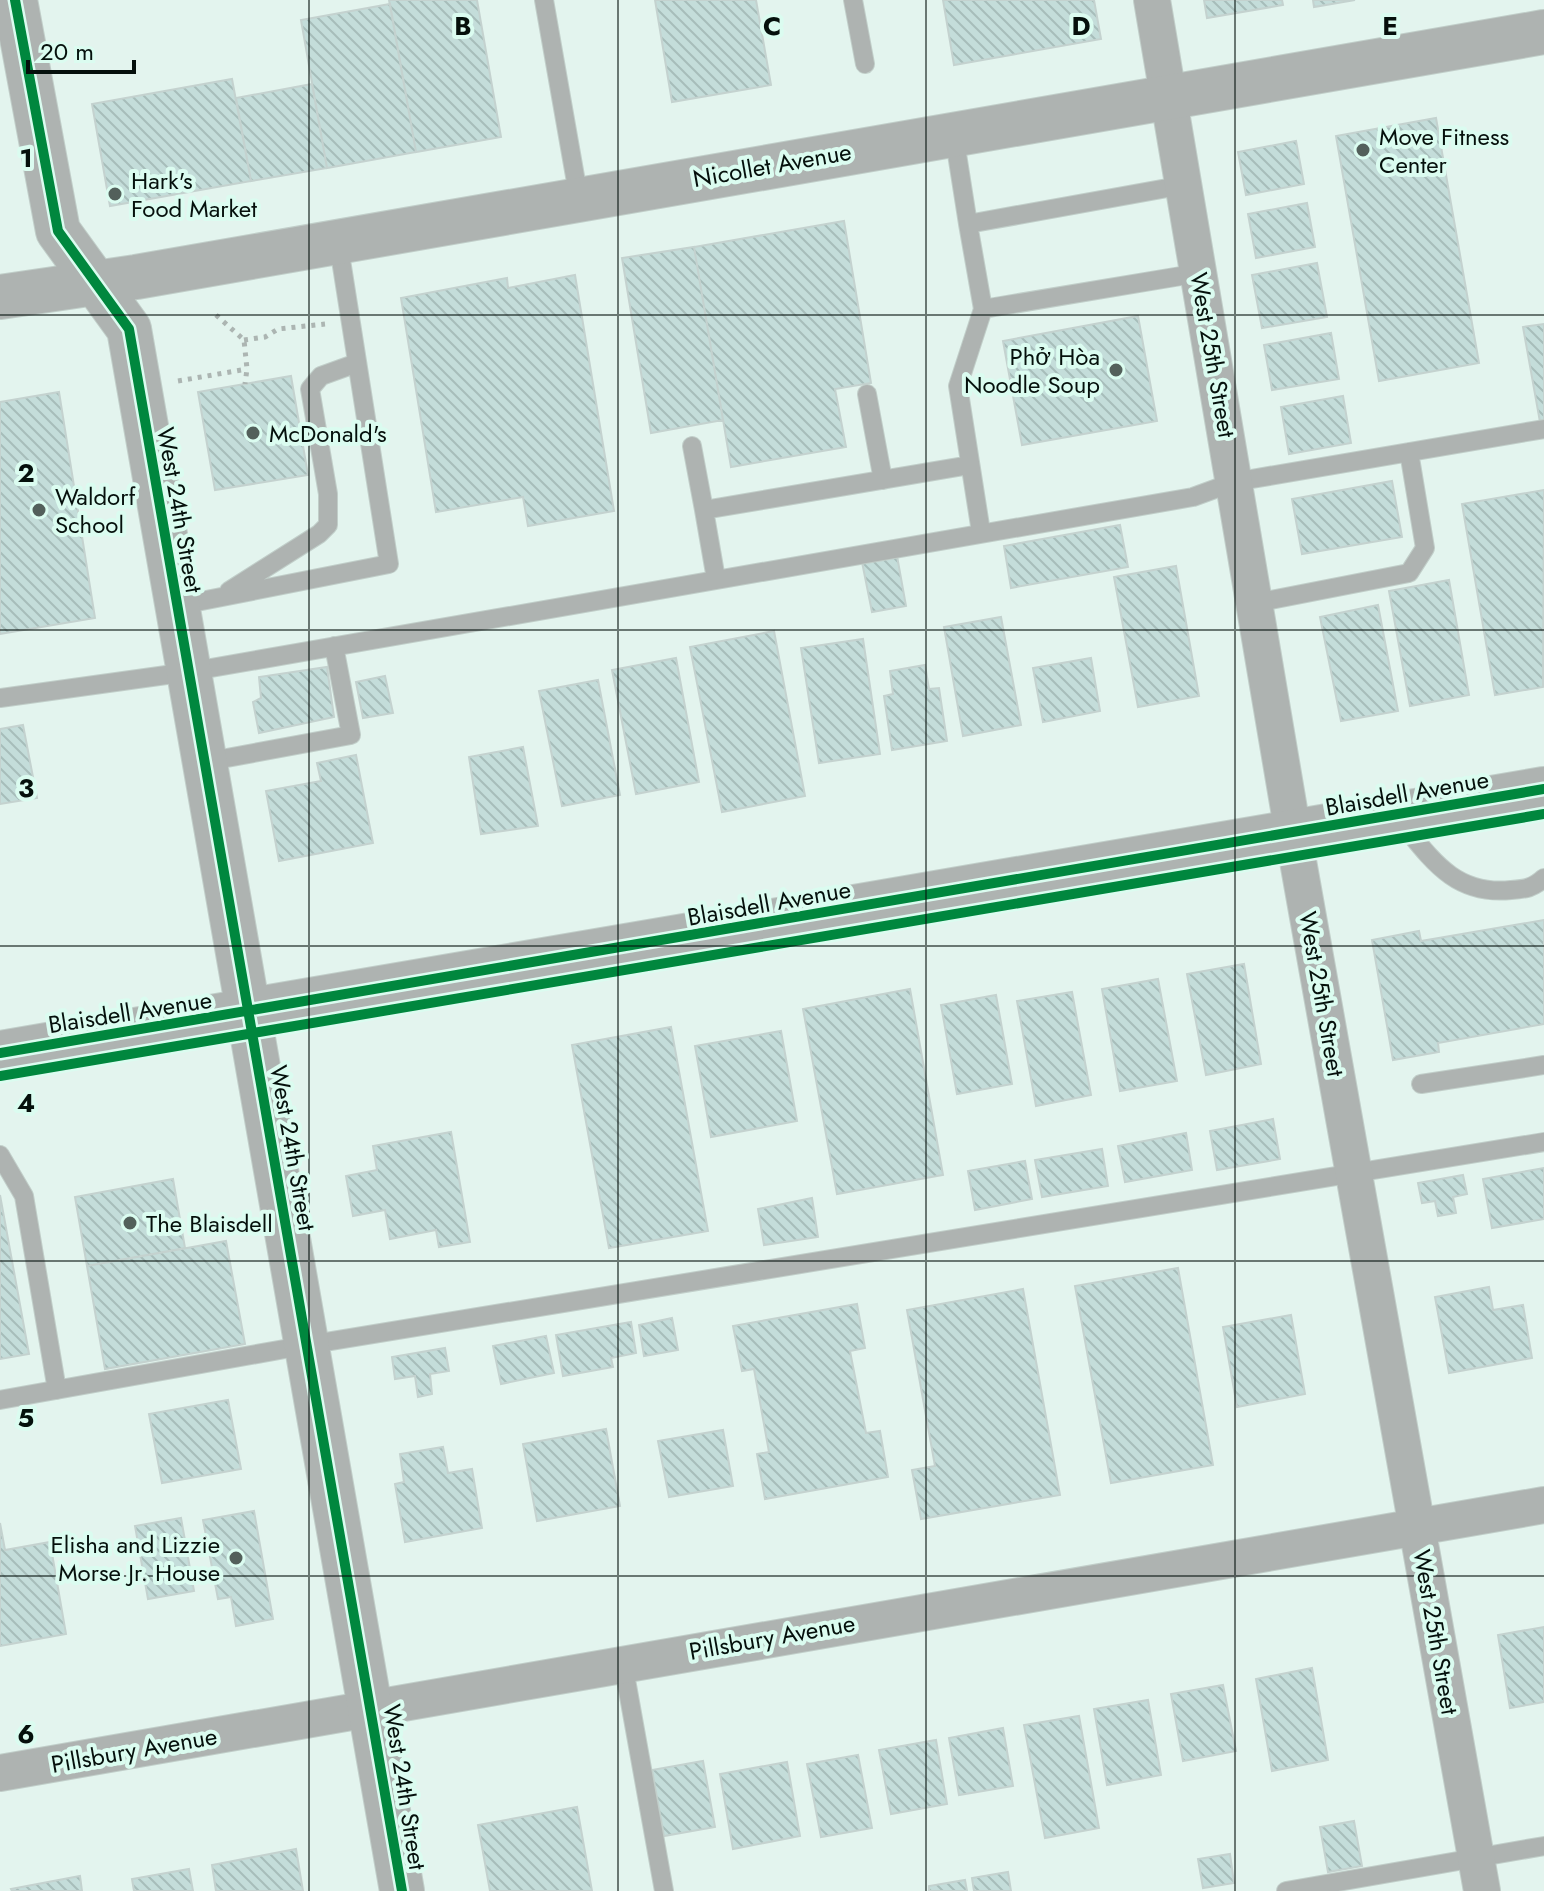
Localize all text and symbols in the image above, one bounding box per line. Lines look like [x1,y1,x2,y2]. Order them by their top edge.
text: B [454,7,472,45]
text: C [763,7,781,45]
text: D [1071,7,1091,45]
text: E [1382,7,1398,45]
scale bar [28,24,134,74]
text: 20 m [40,34,94,69]
place label: Move Fitness Center [1379,119,1509,182]
street label: Nicollet Avenue [690,134,854,196]
text: 1 [19,139,33,177]
marker: Move Fitness Center [1354,141,1372,159]
place label: Hark's Food Market [131,163,257,226]
marker: Hark's Food Market [106,185,124,203]
street label: West 25th Street [1181,270,1245,440]
place label: Phở Hòa Noodle Soup [964,339,1100,402]
marker: Phở Hòa Noodle Soup [1107,361,1125,379]
place label: McDonald's [269,416,387,451]
marker: McDonald's [244,424,262,442]
street label: West 24th Street [148,425,212,596]
text: 2 [17,454,35,492]
place label: Waldorf School [55,479,136,542]
marker: Waldorf School [30,501,48,519]
street label: Blaisdell Avenue [1323,761,1491,825]
text: 3 [18,769,34,807]
street label: Blaisdell Avenue [685,871,853,935]
street label: West 25th Street [1290,909,1354,1079]
street label: Blaisdell Avenue [46,982,214,1042]
street label: West 24th Street [261,1063,325,1234]
text: 4 [17,1084,35,1122]
place label: The Blaisdell [146,1206,273,1241]
marker: The Blaisdell [121,1214,139,1232]
text: 5 [18,1399,34,1437]
place label: Elisha and Lizzie Morse Jr. House [51,1527,220,1590]
street label: West 25th Street [1404,1547,1468,1717]
marker: Elisha and Lizzie Morse Jr. House [227,1549,245,1567]
street label: Pillsbury Avenue [686,1605,858,1669]
street label: West 24th Street [375,1702,435,1873]
text: 6 [17,1715,35,1753]
street label: Pillsbury Avenue [48,1718,220,1782]

